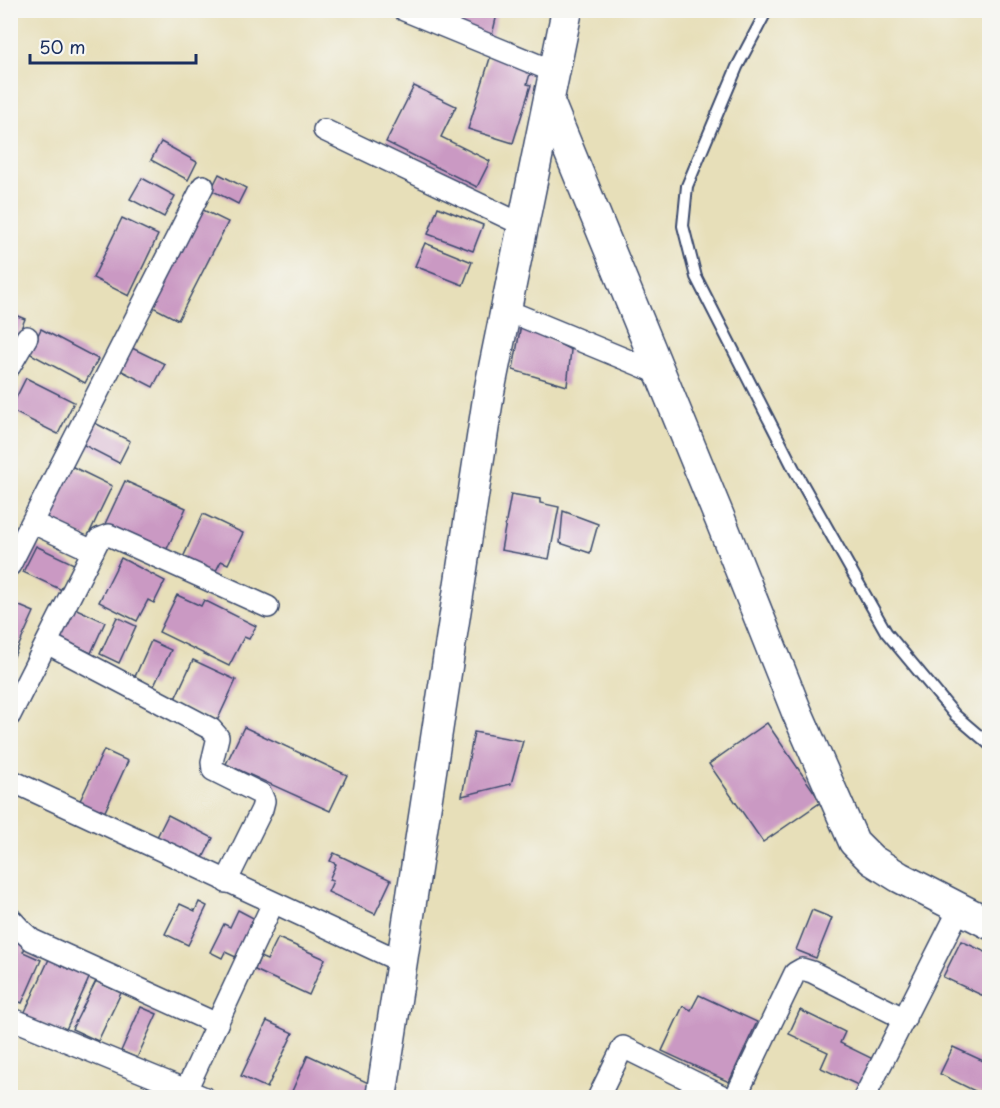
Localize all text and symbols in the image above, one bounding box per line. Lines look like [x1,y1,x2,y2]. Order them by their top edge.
scale bar [30,27,196,65]
text: 50 m [39,33,86,60]

